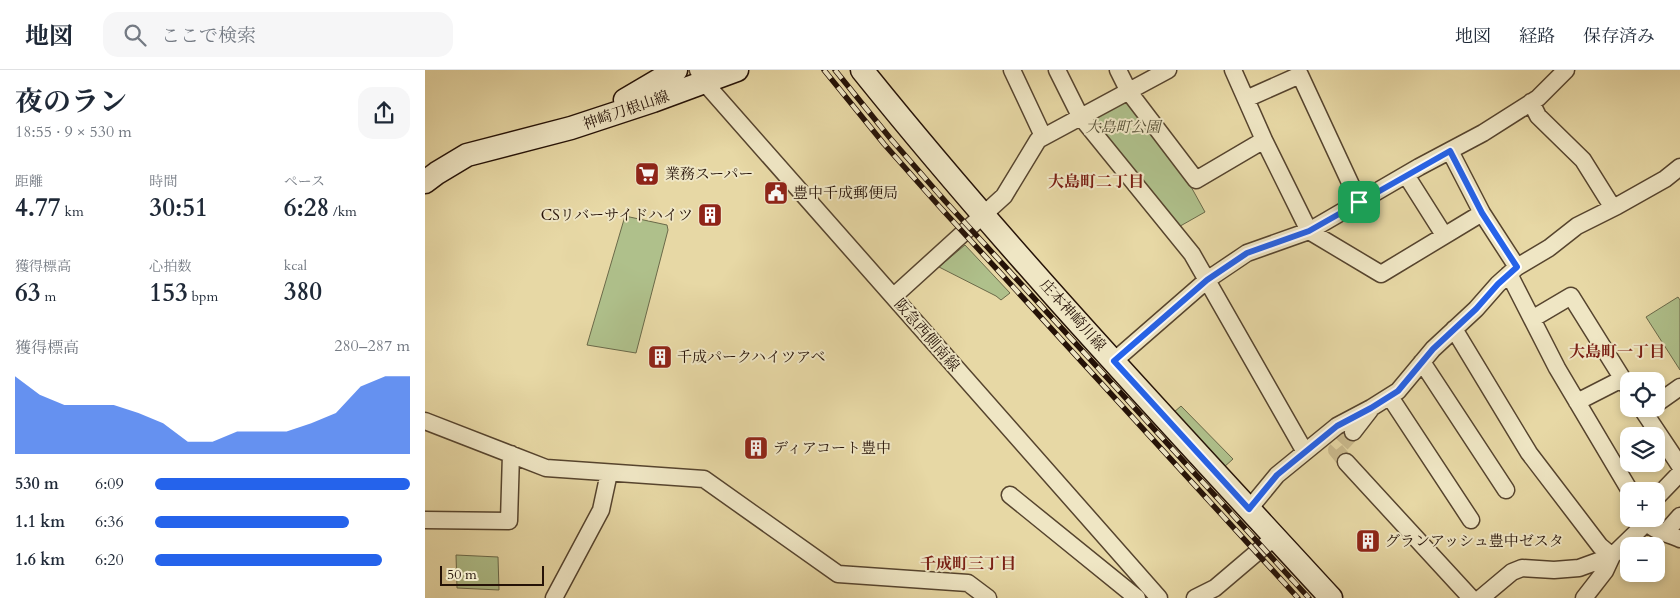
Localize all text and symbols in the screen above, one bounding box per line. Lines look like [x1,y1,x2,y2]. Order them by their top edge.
search box [103,12,453,57]
text: 地図 [25,20,73,53]
icon: search [121,21,149,49]
text: ここで検索 [161,23,256,49]
text: 地図 [1455,24,1491,49]
text: 経路 [1519,24,1555,49]
text: 保存済み [1583,24,1655,49]
text: 夜のラン [15,83,127,121]
street label: 神崎刀根山線 [580,86,672,134]
button: share [358,87,410,139]
park label: 大島町公園 [1085,117,1163,137]
text: 18:55 · 9 × 530 m [15,121,132,143]
supermarket icon: 業務スーパー [634,161,660,187]
place label: 業務スーパー [665,164,754,184]
district label: 大島町二丁目 [1048,171,1144,193]
text: 距離 [15,172,43,191]
text: 時間 [149,172,177,191]
text: ペース [284,172,325,191]
public building icon: 豊中千成郵便局 [763,180,789,206]
pin [1338,181,1380,223]
place label: 豊中千成郵便局 [793,183,898,203]
icon: arrive [1345,188,1373,216]
text: 4.77 [15,191,61,225]
text: 30:51 [149,191,208,225]
text: 6:28 [284,191,329,225]
text: km [61,202,84,221]
text: /km [329,202,357,221]
building icon: CSリバーサイドハイツ [697,202,723,228]
place label: CSリバーサイドハイツ [541,205,693,225]
text: kcal [284,256,307,275]
text: 獲得標高 [15,257,71,276]
text: 心拍数 [149,257,191,276]
text: 380 [284,275,322,309]
street label: 庄本神崎川線 [1035,275,1111,355]
text: 63 [15,276,41,310]
text: 153 [149,276,188,310]
text: m [41,287,56,306]
text: bpm [188,287,218,306]
street label: 阪急西側南線 [890,294,964,376]
text: 280–287 m [334,335,410,357]
text: 獲得標高 [15,337,79,359]
district label: 大島町一丁目 [1569,341,1665,363]
building icon: 千成パークハイツアベ [647,344,673,370]
place label: 千成パークハイツアベ [677,347,826,367]
map controls [1620,372,1665,582]
button: locate [1620,372,1665,417]
button: layers [1620,427,1665,472]
building icon: ディアコート豊中 [743,435,769,461]
place label: ディアコート豊中 [773,438,891,458]
text: 530 m [15,473,59,495]
text: 6:09 [95,473,124,495]
button: + [1620,482,1665,527]
text: 1.1 km [15,511,65,533]
text: 6:36 [95,511,124,533]
building icon: グランアッシュ豊中ゼスタ [1355,528,1381,554]
place label: グランアッシュ豊中ゼスタ [1385,531,1564,551]
button: − [1620,537,1665,582]
text: 1.6 km [15,549,65,571]
text: 6:20 [95,549,124,571]
district label: 千成町三丁目 [920,553,1016,575]
scale bar [440,563,544,586]
text: 50 m [447,565,477,584]

